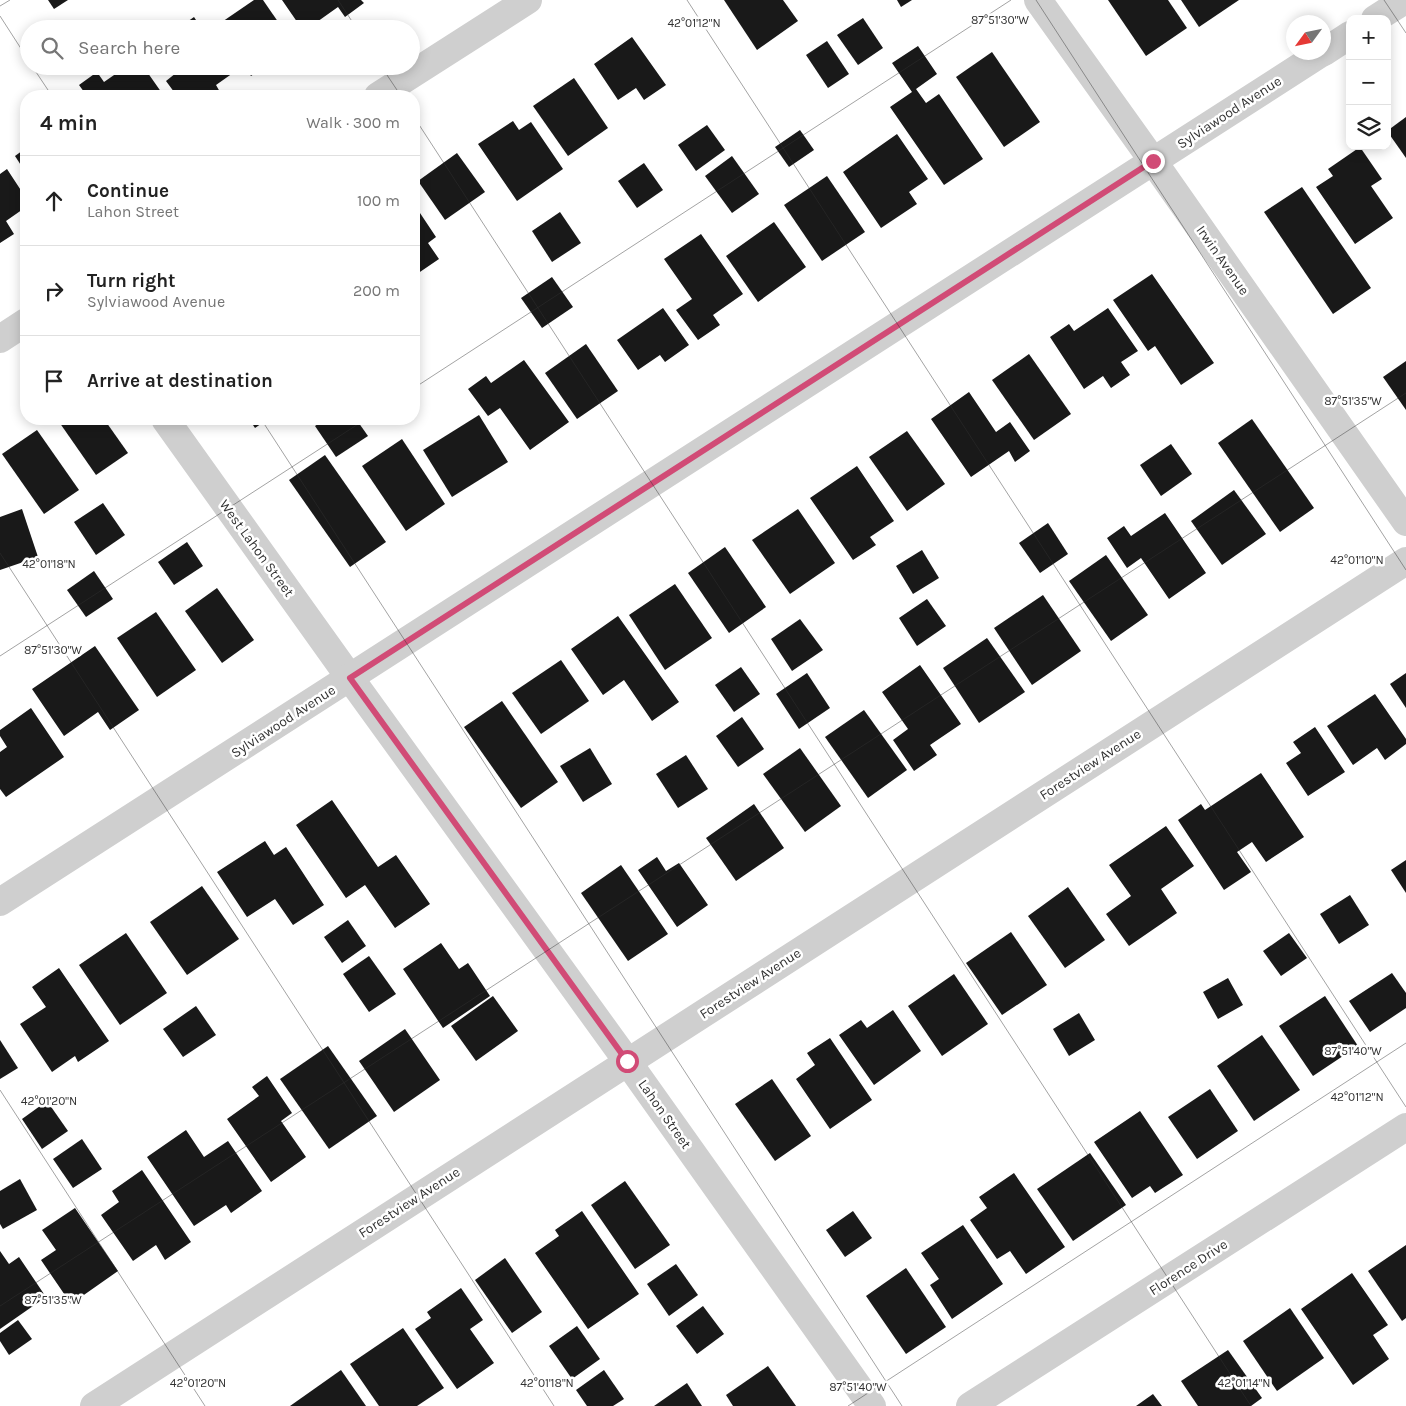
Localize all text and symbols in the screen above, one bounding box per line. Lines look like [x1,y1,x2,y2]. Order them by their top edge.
text: 87°51'30"W [971,13,1029,27]
north arrow [1286,15,1331,60]
map controls [1346,15,1391,150]
button: + [1346,15,1391,60]
text: 42°01'12"N [667,16,721,30]
search box [20,20,420,75]
icon: search [38,34,66,62]
text: Search here [78,37,180,59]
button: − [1346,60,1391,105]
street label: Sylviawood Avenue [1174,72,1285,152]
button: layers [1346,105,1391,150]
text: 4 min [40,111,98,135]
text: Walk · 300 m [306,113,400,132]
route end [1142,150,1165,173]
text: Continue [87,180,169,202]
icon: ahead [40,187,68,215]
text: 100 m [357,191,400,210]
text: Lahon Street [87,202,179,221]
street label: Irwin Avenue [1192,222,1253,298]
text: Turn right [87,270,176,292]
icon: right [40,277,68,305]
text: 200 m [353,281,400,300]
text: Sylviawood Avenue [87,292,225,311]
icon: arrive [40,367,68,395]
text: Arrive at destination [87,370,273,392]
text: 87°51'35"W [1324,394,1382,408]
street label: West Lahon Street [216,496,297,600]
text: 42°01'10"N [1330,553,1384,567]
text: 42°01'18"N [22,557,76,571]
text: 87°51'30"W [24,643,82,657]
street label: Sylviawood Avenue [228,681,339,761]
street label: Forestview Avenue [1036,725,1144,804]
street label: Forestview Avenue [696,944,804,1023]
text: 87°51'40"W [1324,1044,1382,1058]
route start [616,1050,639,1073]
street label: Lahon Street [635,1076,695,1152]
text: 42°01'12"N [1330,1090,1384,1104]
text: 42°01'20"N [21,1094,77,1108]
street label: Forestview Avenue [355,1163,463,1242]
street label: Florence Drive [1146,1236,1231,1299]
text: 87°51'35"W [24,1293,82,1307]
text: 42°01'20"N [170,1376,226,1390]
text: 42°01'18"N [520,1376,574,1390]
text: 42°01'14"N [1218,1376,1271,1390]
text: 87°51'40"W [829,1380,887,1394]

